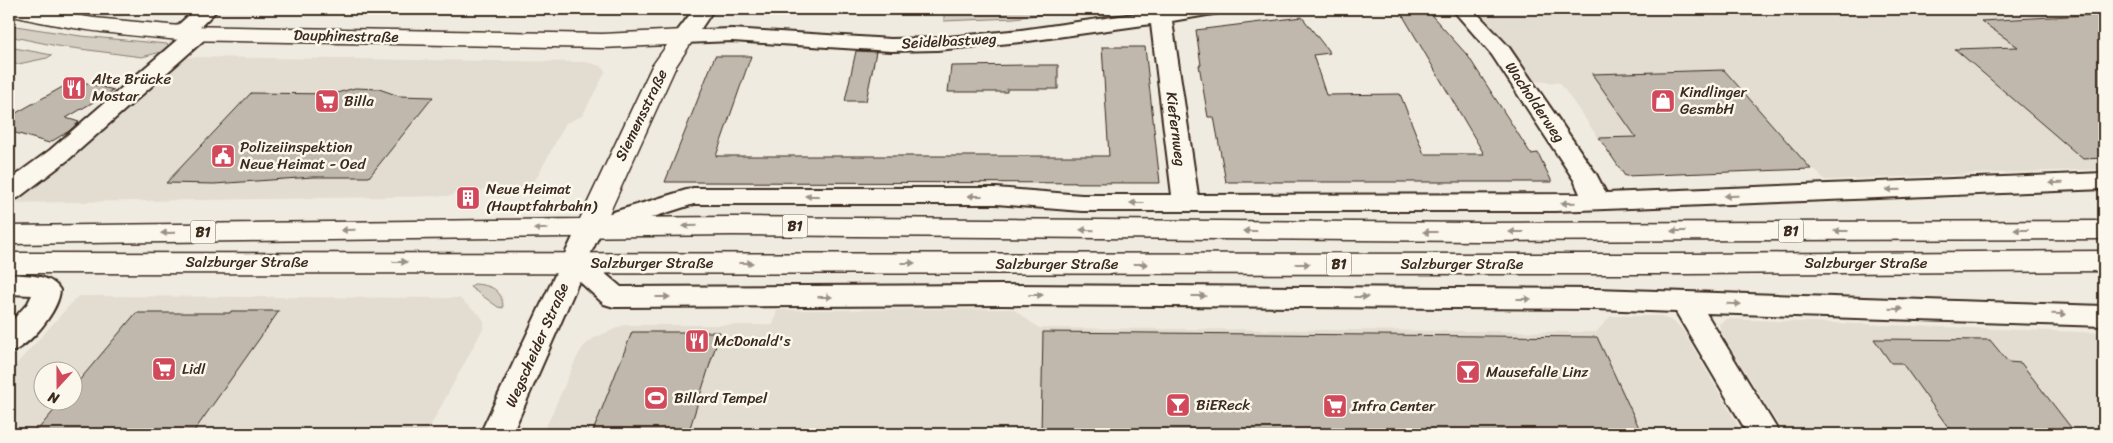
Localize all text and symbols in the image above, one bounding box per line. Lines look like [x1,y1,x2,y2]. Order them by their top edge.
street label: Dauphinestraße [293,22,399,50]
street label: Seidelbastweg [901,26,998,56]
street label: Wacholderweg [1498,56,1572,148]
street label: Siemensstraße [608,64,675,165]
place label: Alte Brücke Mostar [91,66,171,109]
restaurant icon: Alte Brücke Mostar [61,75,87,101]
place label: Kindlinger GesmbH [1680,79,1748,122]
supermarket icon: Billa [314,88,340,114]
place label: Billa [344,88,374,114]
shop icon: Kindlinger GesmbH [1650,88,1676,114]
street label: Kiefernweg [1159,90,1194,168]
place label: Polizeiinspektion Neue Heimat - Oed [240,134,367,177]
public building icon: Polizeiinspektion Neue Heimat - Oed [210,143,236,169]
place label: Neue Heimat (Hauptfahrbahn) [486,176,598,219]
one-way arrow [2047,180,2063,188]
building icon: Neue Heimat (Hauptfahrbahn) [455,185,481,211]
one-way arrow [1885,186,1901,194]
one-way arrow [804,192,820,200]
one-way arrow [966,192,982,200]
one-way arrow [1723,193,1739,201]
one-way arrow [1129,199,1145,207]
one-way arrow [1560,199,1576,207]
road number: B1 [782,215,808,238]
road number: B1 [190,220,216,243]
road number: B1 [1778,220,1804,242]
one-way arrow [682,223,698,231]
one-way arrow [532,225,548,233]
one-way arrow [340,226,356,234]
one-way arrow [1079,226,1095,234]
one-way arrow [2012,226,2028,234]
one-way arrow [1241,227,1257,235]
one-way arrow [1670,227,1686,235]
one-way arrow [1832,227,1848,235]
one-way arrow [1421,228,1437,236]
one-way arrow [1507,228,1523,236]
one-way arrow [160,229,176,237]
street label: Salzburger Straße [185,249,309,275]
street label: Salzburger Straße [590,250,714,276]
street label: Salzburger Straße [1804,250,1928,276]
street label: Salzburger Straße [995,251,1119,277]
street label: Salzburger Straße [1400,251,1524,277]
road number: B1 [1326,252,1352,276]
one-way arrow [392,258,408,266]
one-way arrow [738,259,754,267]
one-way arrow [900,259,916,267]
one-way arrow [1133,260,1149,268]
one-way arrow [1295,260,1311,268]
street label: Wegscheider Straße [498,279,576,411]
one-way arrow [1028,291,1044,299]
one-way arrow [1191,292,1207,300]
one-way arrow [655,293,671,301]
one-way arrow [817,293,833,301]
one-way arrow [1353,293,1369,301]
one-way arrow [1516,295,1532,303]
one-way arrow [1726,300,1742,308]
one-way arrow [1888,305,1904,313]
one-way arrow [2051,310,2067,318]
restaurant icon: McDonald's [684,328,710,354]
place label: McDonald's [714,328,791,354]
supermarket icon: Lidl [151,356,177,382]
place label: Lidl [182,356,206,382]
bar icon: Mausefalle Linz [1455,359,1481,385]
place label: Mausefalle Linz [1486,359,1589,385]
north arrow [32,360,82,410]
text: N [44,384,63,411]
sports icon: Billard Tempel [643,385,669,411]
place label: Billard Tempel [674,385,768,411]
bar icon: BiEReck [1165,392,1191,418]
place label: BiEReck [1196,392,1250,418]
supermarket icon: Infra Center [1322,393,1348,419]
place label: Infra Center [1351,393,1436,419]

